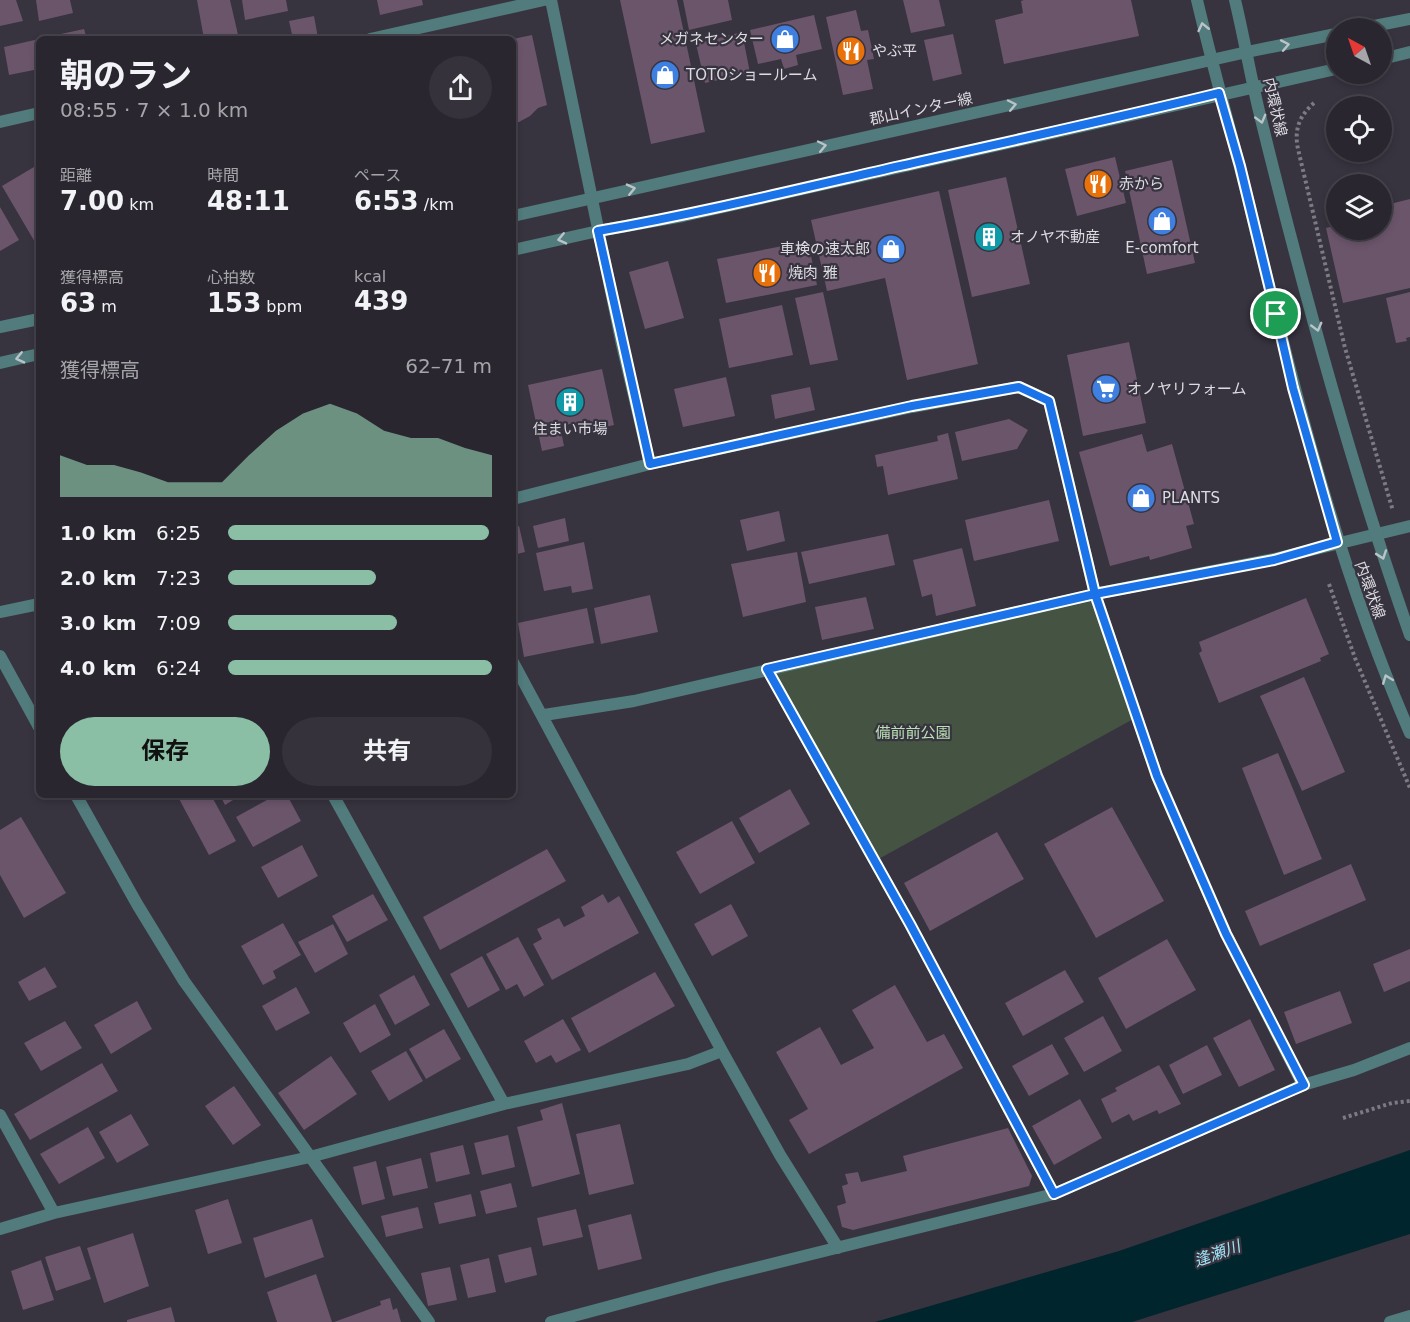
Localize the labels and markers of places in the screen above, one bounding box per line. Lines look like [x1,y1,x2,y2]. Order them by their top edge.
shop icon: メガネセンター [769,23,801,55]
place label: メガネセンター [659,30,764,48]
restaurant icon: やぶ平 [835,35,867,67]
place label: やぶ平 [872,42,917,60]
shop icon: TOTOショールーム [649,59,681,91]
place label: TOTOショールーム [685,66,818,84]
restaurant icon: 赤から [1082,168,1114,200]
place label: 赤から [1119,175,1164,193]
shop icon: E-comfort [1146,205,1178,237]
building icon: オノヤ不動産 [973,221,1005,253]
place label: オノヤ不動産 [1010,228,1100,246]
shop icon: 車検の速太郎 [875,233,907,265]
place label: E-comfort [1125,239,1199,257]
place label: 車検の速太郎 [780,240,870,258]
restaurant icon: 焼肉 雅 [751,257,783,289]
place label: 焼肉 雅 [788,264,838,282]
pin [1250,288,1301,339]
supermarket icon: オノヤリフォーム [1090,373,1122,405]
place label: オノヤリフォーム [1127,380,1247,398]
building icon: 住まい市場 [554,386,586,418]
place label: 住まい市場 [532,420,608,438]
shop icon: PLANTS [1125,482,1157,514]
place label: PLANTS [1162,489,1220,507]

